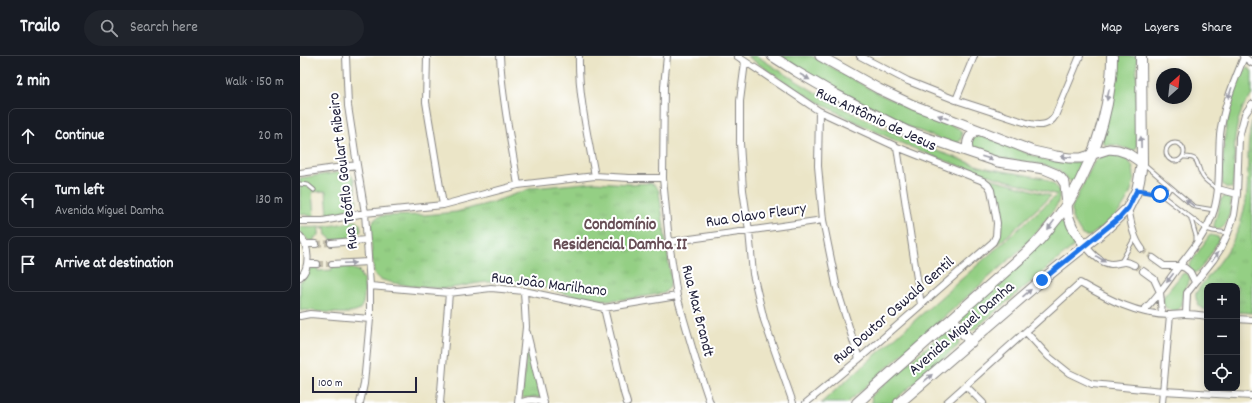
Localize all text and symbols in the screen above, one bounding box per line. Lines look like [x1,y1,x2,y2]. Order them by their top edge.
search box [84,10,364,46]
text: Trailo [20,14,60,41]
icon: search [98,17,120,39]
text: Search here [130,17,198,39]
text: Map [1101,18,1122,38]
text: Layers [1144,18,1179,38]
text: Share [1201,18,1232,38]
north arrow [1156,68,1192,104]
text: 2 min [16,70,50,94]
text: Walk · 150 m [225,73,284,92]
one-way arrow [799,73,811,80]
street label: Rua Antômio de Jesus [812,82,941,158]
one-way arrow [1227,87,1233,99]
one-way arrow [1105,89,1111,101]
street label: Rua Teófilo Goulart Ribeiro [323,91,365,251]
one-way arrow [936,113,948,119]
icon: ahead [17,125,39,147]
text: Continue [55,125,104,147]
text: 20 m [258,127,283,146]
one-way arrow [1138,135,1144,148]
one-way arrow [1060,154,1072,161]
one-way arrow [981,155,993,161]
text: Turn left [55,180,104,202]
route start [1151,185,1169,203]
icon: left [17,189,39,211]
text: 130 m [255,191,283,210]
street label: Rua Olavo Fleury [704,198,808,234]
one-way arrow [1185,199,1196,207]
text: Avenida Miguel Damha [55,202,164,221]
district label: Condomínio Residencial Damha II [553,214,688,258]
one-way arrow [1047,220,1055,231]
street label: Rua Doutor Oswald Gentil [828,251,960,370]
one-way arrow [1211,251,1219,262]
icon: arrive [17,253,39,275]
text: Arrive at destination [55,253,173,275]
one-way arrow [1095,256,1106,263]
one-way arrow [344,260,357,266]
street label: Rua Max Brandt [674,263,720,360]
street label: Rua João Marilhano [490,266,608,304]
route end [1033,271,1051,289]
one-way arrow [1166,273,1174,284]
street label: Avenida Miguel Damha [904,276,1020,382]
map controls [1204,283,1240,391]
button: + [1204,283,1240,319]
one-way arrow [1022,289,1033,298]
button: − [1204,319,1240,355]
button: locate [1204,355,1240,391]
one-way arrow [923,373,934,382]
scale bar [312,375,417,394]
text: 100 m [318,376,342,392]

